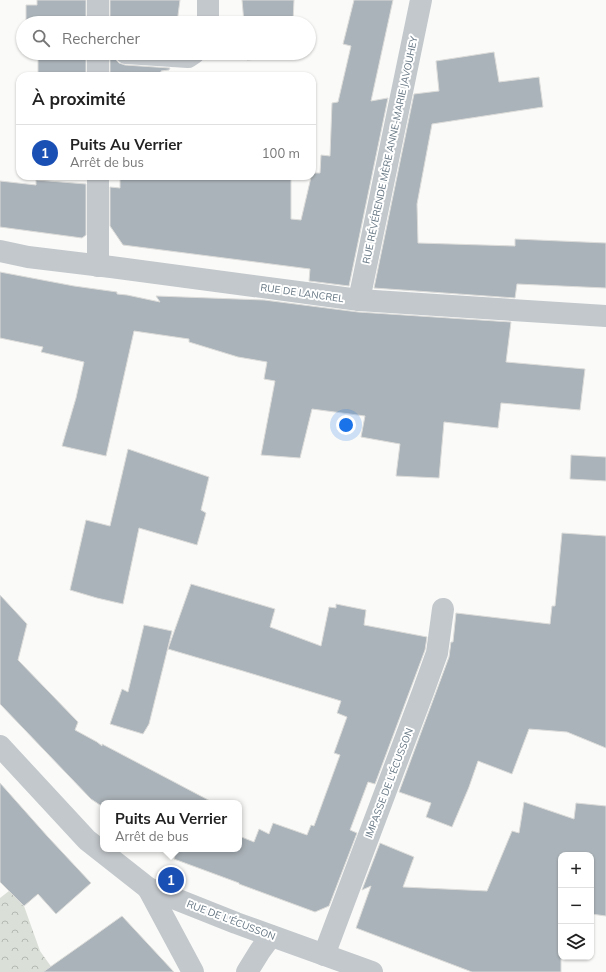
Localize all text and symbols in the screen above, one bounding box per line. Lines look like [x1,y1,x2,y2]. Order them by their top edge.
search box [16,16,316,60]
icon: search [30,27,52,49]
text: Rechercher [62,29,140,48]
street label: RUE RÉVÉRENDE MÈRE ANNE-MARIE JAVOUHEY [359,34,421,265]
text: À proximité [32,88,126,109]
text: Puits Au Verrier [70,135,182,154]
text: 1 [41,145,49,161]
text: 100 m [262,145,300,161]
text: Arrêt de bus [70,154,144,170]
street label: RUE DE LANCREL [260,281,345,305]
your location [336,415,356,435]
street label: IMPASSE DE L'ÉCUSSON [362,726,416,840]
popup [100,800,242,852]
text: Puits Au Verrier [115,809,227,828]
text: Arrêt de bus [115,828,189,844]
map controls [558,852,594,960]
button: + [558,852,594,888]
pin: 1 [158,865,184,895]
button: − [558,888,594,924]
street label: RUE DE L'ÉCUSSON [185,897,277,943]
button: layers [558,924,594,960]

